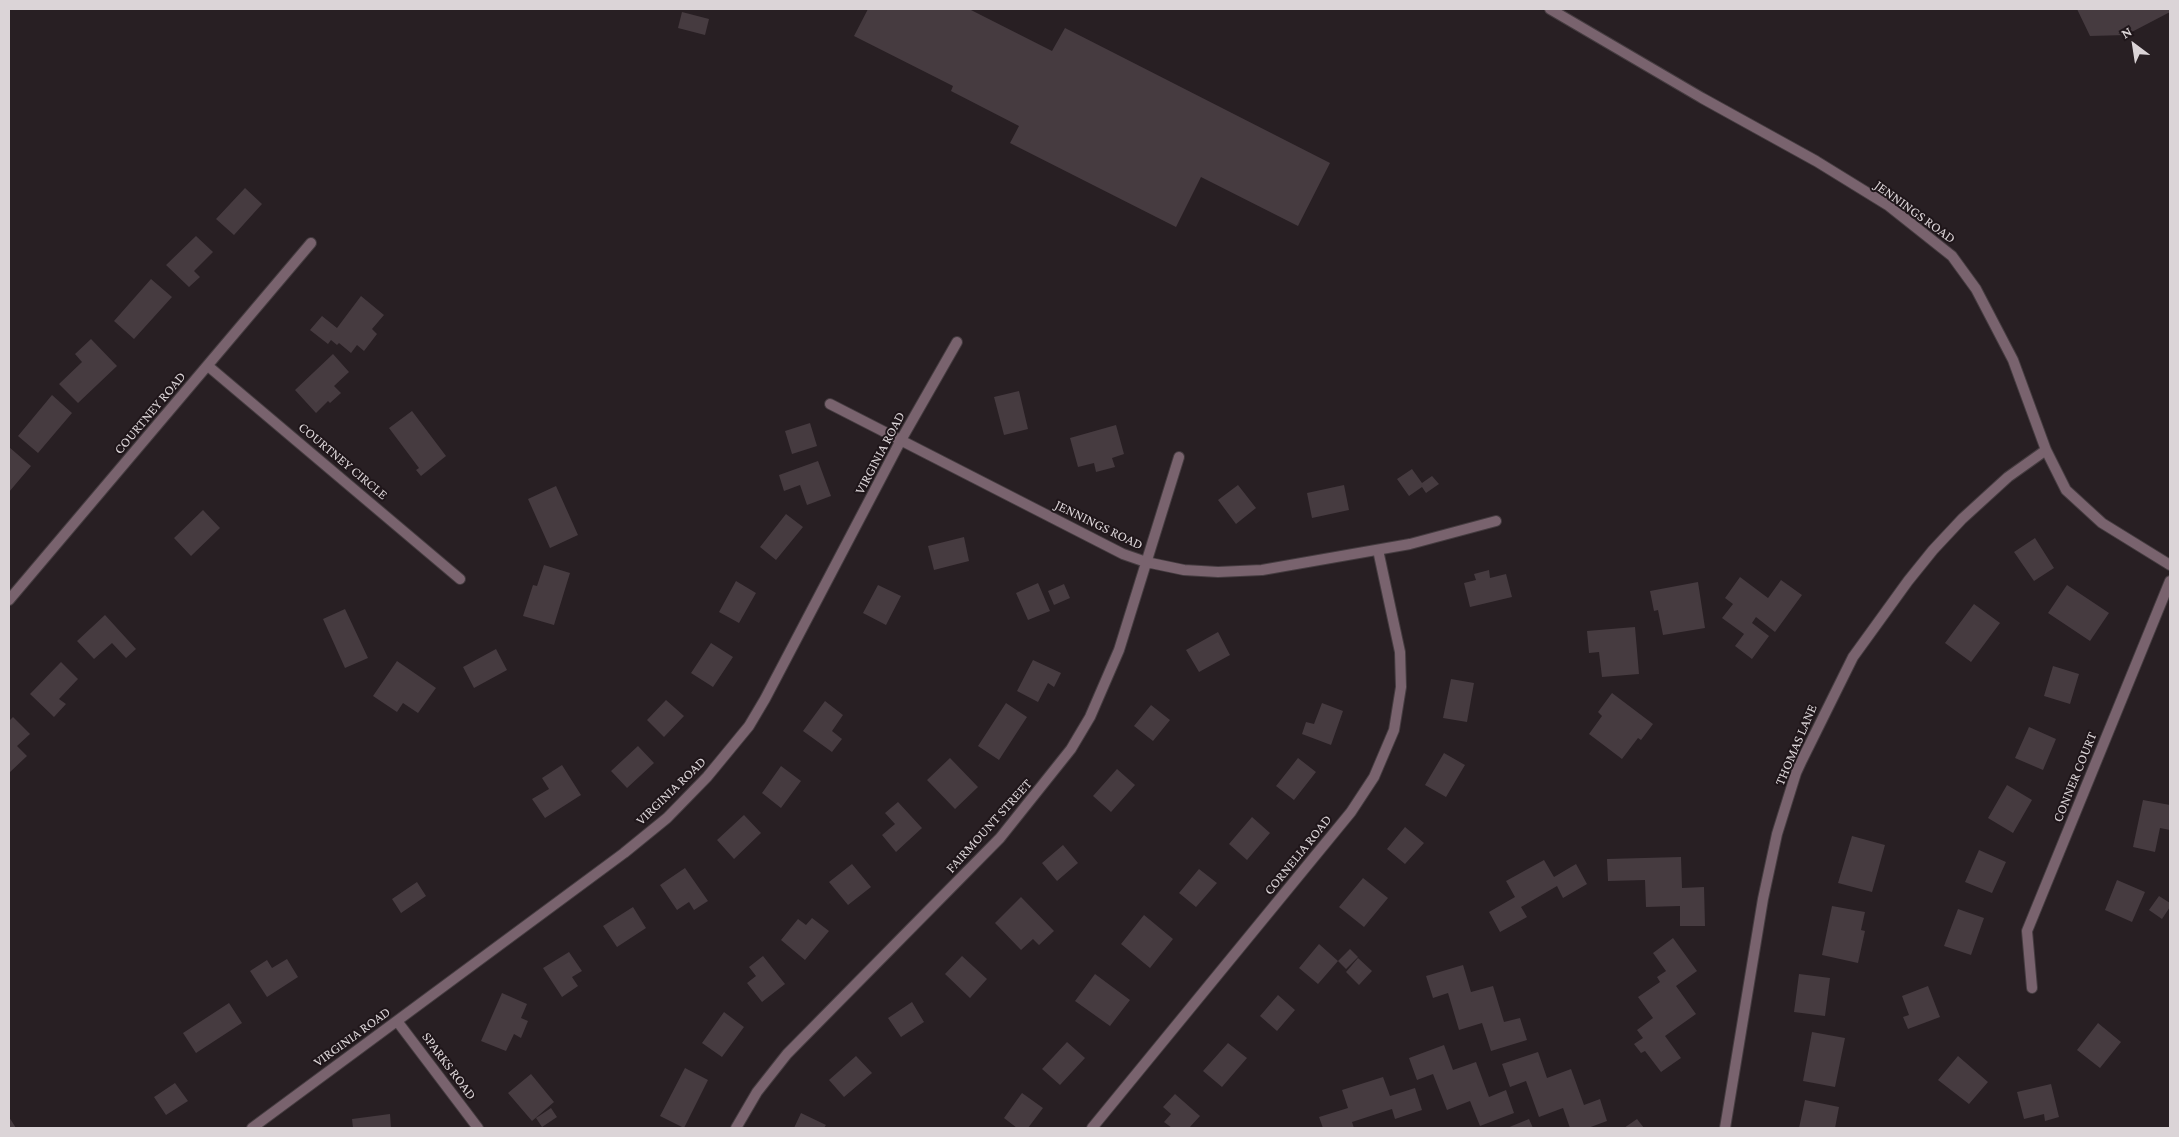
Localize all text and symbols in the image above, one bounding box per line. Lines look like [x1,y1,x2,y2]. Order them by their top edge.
north arrow [2109,20,2159,70]
text: N [2118,23,2134,41]
street label: JENNINGS ROAD [1871,177,1959,247]
street label: COURTNEY ROAD [111,368,189,458]
street label: VIRGINIA ROAD [851,409,909,497]
street label: COURTNEY CIRCLE [295,419,391,503]
street label: JENNINGS ROAD [1052,496,1146,554]
street label: THOMAS LANE [1771,702,1821,788]
street label: CONNER COURT [2049,730,2101,824]
street label: VIRGINIA ROAD [632,753,710,829]
street label: FAIRMOUNT STREET [942,776,1036,876]
street label: CORNELIA ROAD [1261,812,1335,898]
street label: VIRGINIA ROAD [310,1003,394,1071]
street label: SPARKS ROAD [418,1029,480,1103]

